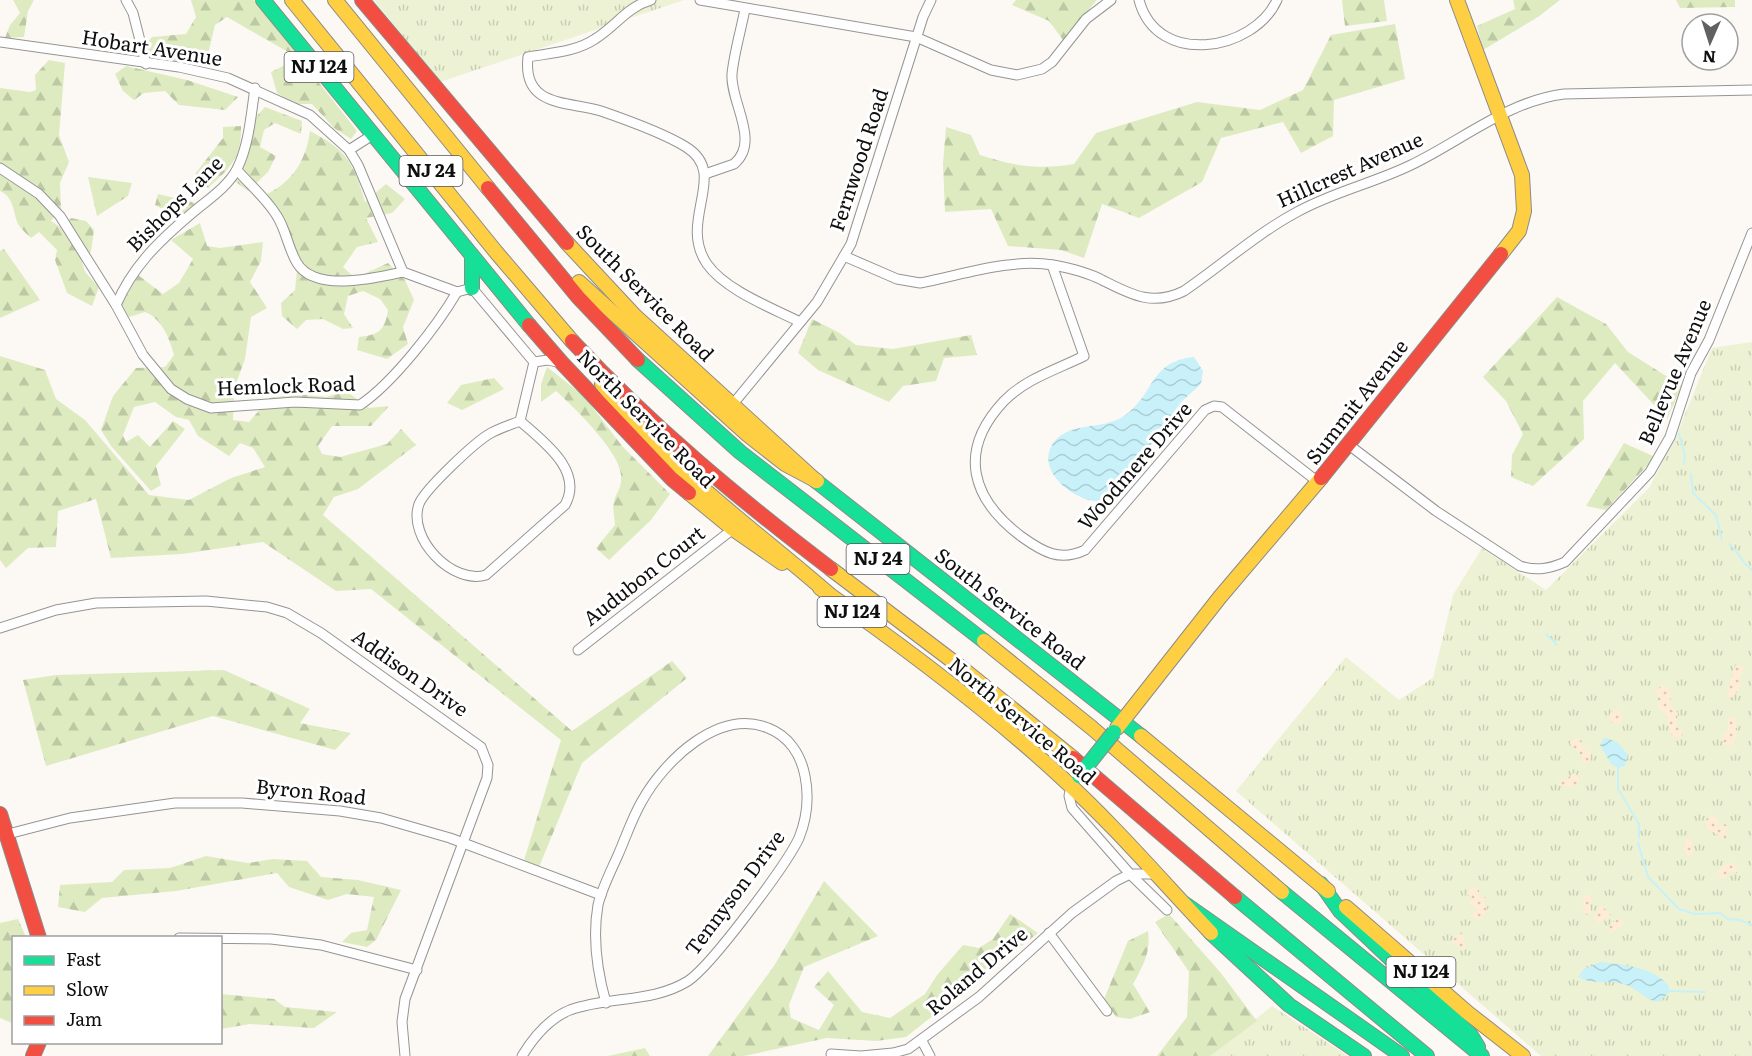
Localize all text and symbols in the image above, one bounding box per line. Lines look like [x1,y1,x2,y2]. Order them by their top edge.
north arrow [1680,12,1740,72]
street label: Hobart Avenue [80,20,225,72]
text: N [1702,46,1717,70]
road number: NJ 124 [284,52,354,82]
street label: Fernwood Road [820,84,894,235]
street label: Hillcrest Avenue [1271,123,1427,214]
street label: Bishops Lane [119,148,229,258]
road number: NJ 24 [400,156,462,186]
street label: South Service Road [571,216,722,367]
street label: Bellevue Avenue [1629,294,1717,449]
street label: Summit Avenue [1297,332,1414,470]
street label: North Service Road [571,342,723,494]
street label: Hemlock Road [216,367,356,401]
street label: Woodmere Drive [1069,394,1198,535]
street label: Audubon Court [575,517,710,632]
street label: South Service Road [930,539,1093,676]
road number: NJ 24 [846,544,910,574]
road number: NJ 124 [818,597,886,627]
street label: Addison Drive [347,620,475,723]
street label: North Service Road [943,649,1104,790]
street label: Byron Road [255,769,368,811]
street label: Tennyson Drive [676,823,791,961]
street label: Roland Drive [918,918,1033,1021]
legend [12,936,222,1044]
text: Fast [66,945,102,972]
road number: NJ 124 [1386,957,1456,987]
text: Slow [66,975,109,1002]
text: Jam [66,1005,102,1032]

